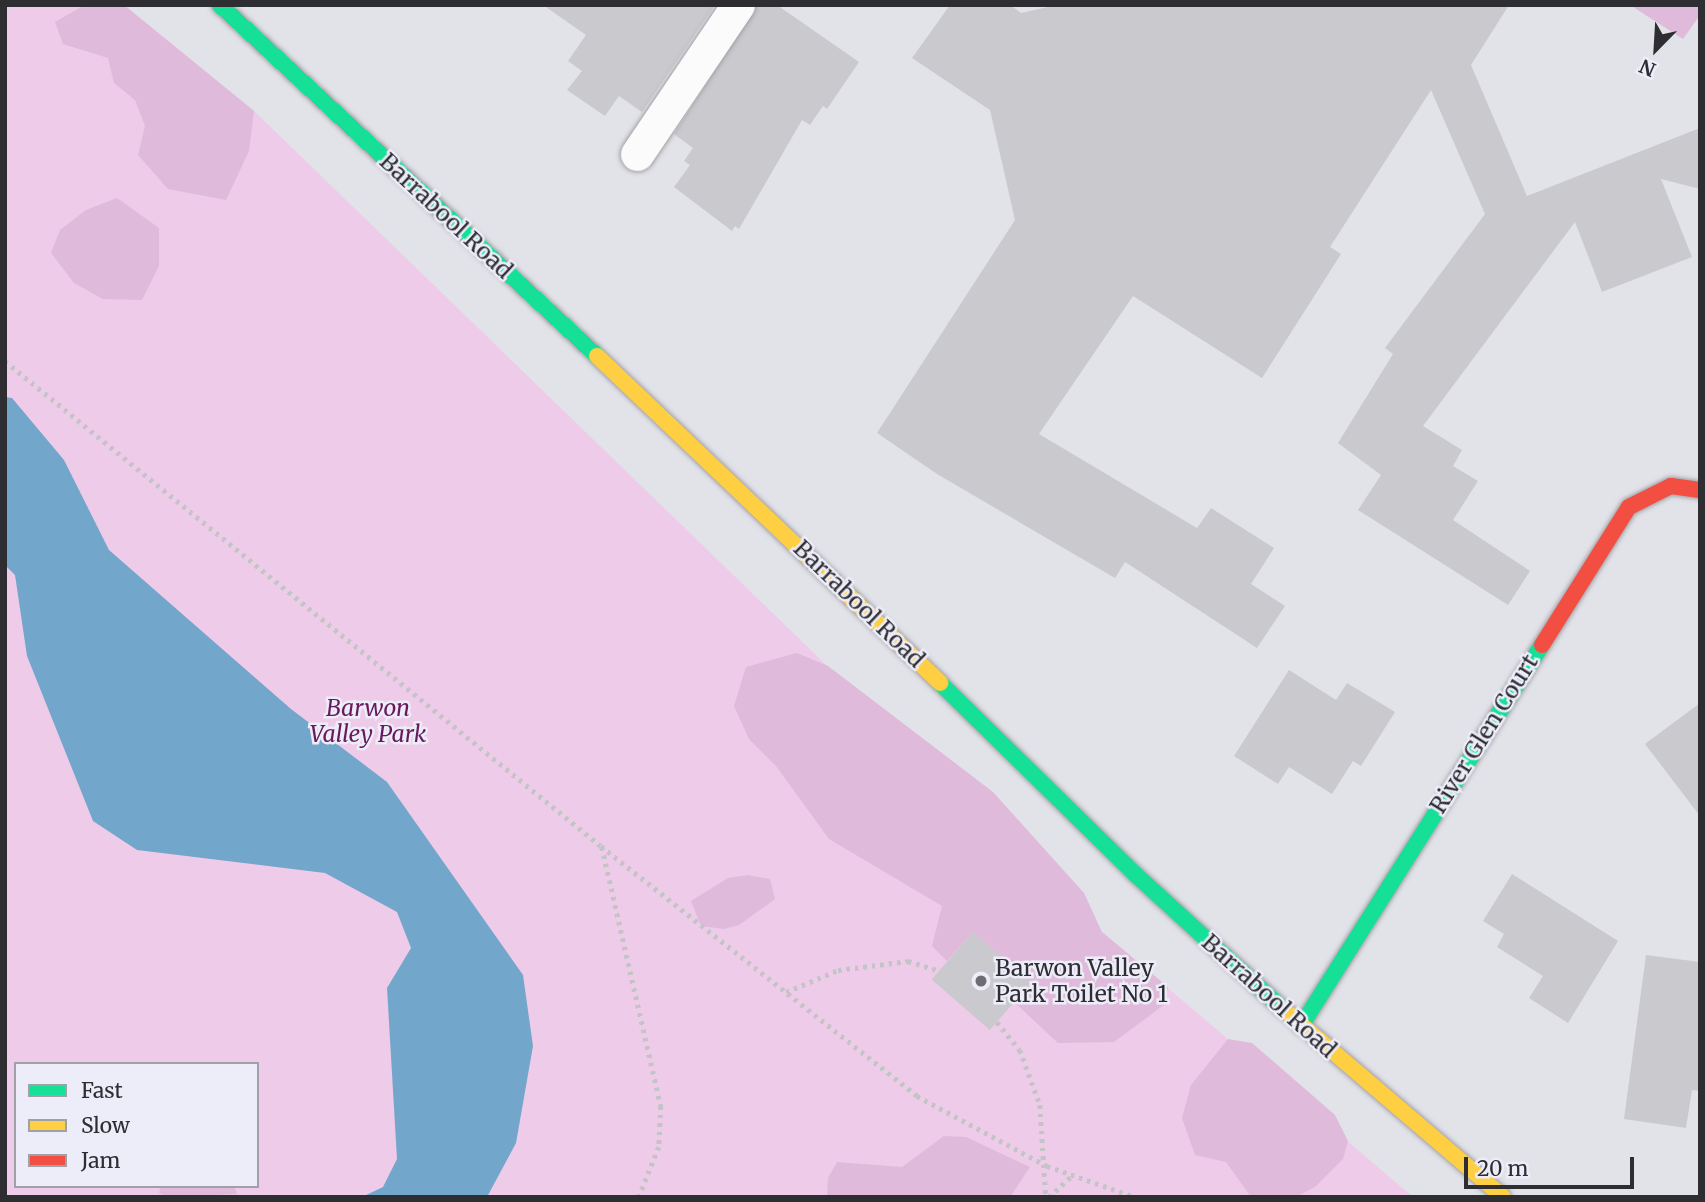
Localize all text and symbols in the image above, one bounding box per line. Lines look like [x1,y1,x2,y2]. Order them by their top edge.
north arrow [1621,14,1691,84]
text: N [1636,54,1659,82]
street label: Barrabool Road [374,148,518,284]
street label: Barrabool Road [788,535,930,673]
street label: River Glen Court [1424,650,1544,818]
park label: Barwon Valley Park [310,694,426,748]
street label: Barrabool Road [1196,928,1342,1064]
place label: Barwon Valley Park Toilet No 1 [995,954,1168,1008]
marker: Barwon Valley Park Toilet No 1 [973,973,989,989]
legend [14,1062,259,1188]
text: Fast [81,1077,123,1104]
text: Slow [81,1112,130,1139]
scale bar [1467,1142,1637,1186]
text: Jam [81,1147,120,1174]
text: 20 m [1477,1155,1528,1182]

